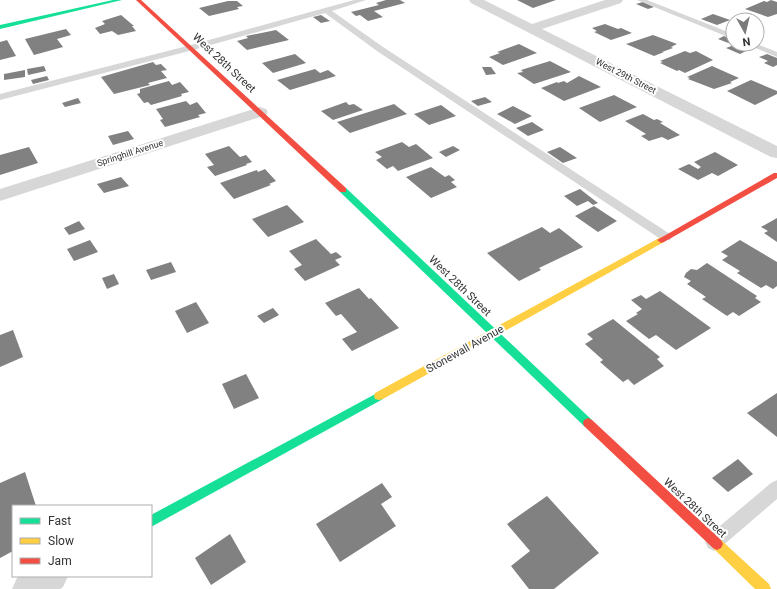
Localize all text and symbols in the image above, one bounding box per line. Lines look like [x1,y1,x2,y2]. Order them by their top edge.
north arrow [725,12,765,52]
street label: West 28th Street [190,31,258,96]
text: N [741,34,751,48]
street label: West 29th Street [594,56,658,96]
street label: Springhill Avenue [96,138,164,168]
street label: West 28th Street [426,253,494,319]
street label: Stonewall Avenue [424,322,506,376]
street label: West 28th Street [661,476,729,541]
legend [12,505,152,577]
text: Fast [48,514,71,528]
text: Slow [48,534,74,548]
text: Jam [48,554,72,568]

